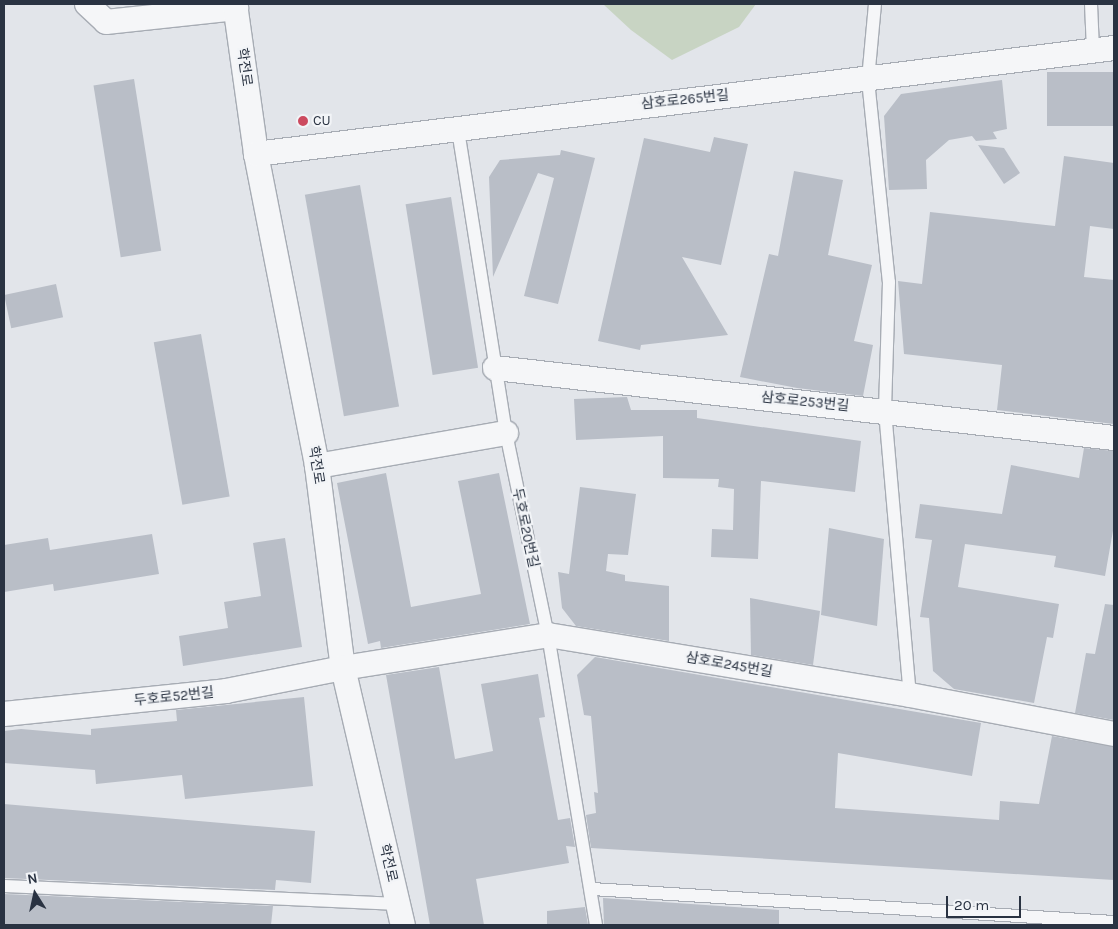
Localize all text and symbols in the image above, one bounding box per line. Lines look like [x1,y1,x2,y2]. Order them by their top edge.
street label: 학전로 [233,47,255,87]
street label: 삼호로265번길 [640,87,730,113]
place label: CU [313,113,331,129]
marker: CU [297,115,309,127]
street label: 삼호로253번길 [760,389,850,415]
street label: 학전로 [305,445,327,485]
street label: 두호로20번길 [508,487,542,569]
street label: 삼호로245번길 [684,649,774,681]
street label: 두호로52번길 [133,684,215,710]
street label: 학전로 [375,842,401,884]
north arrow [10,869,60,919]
text: N [26,869,39,888]
scale bar [948,886,1023,918]
text: 20 m [954,896,989,914]

